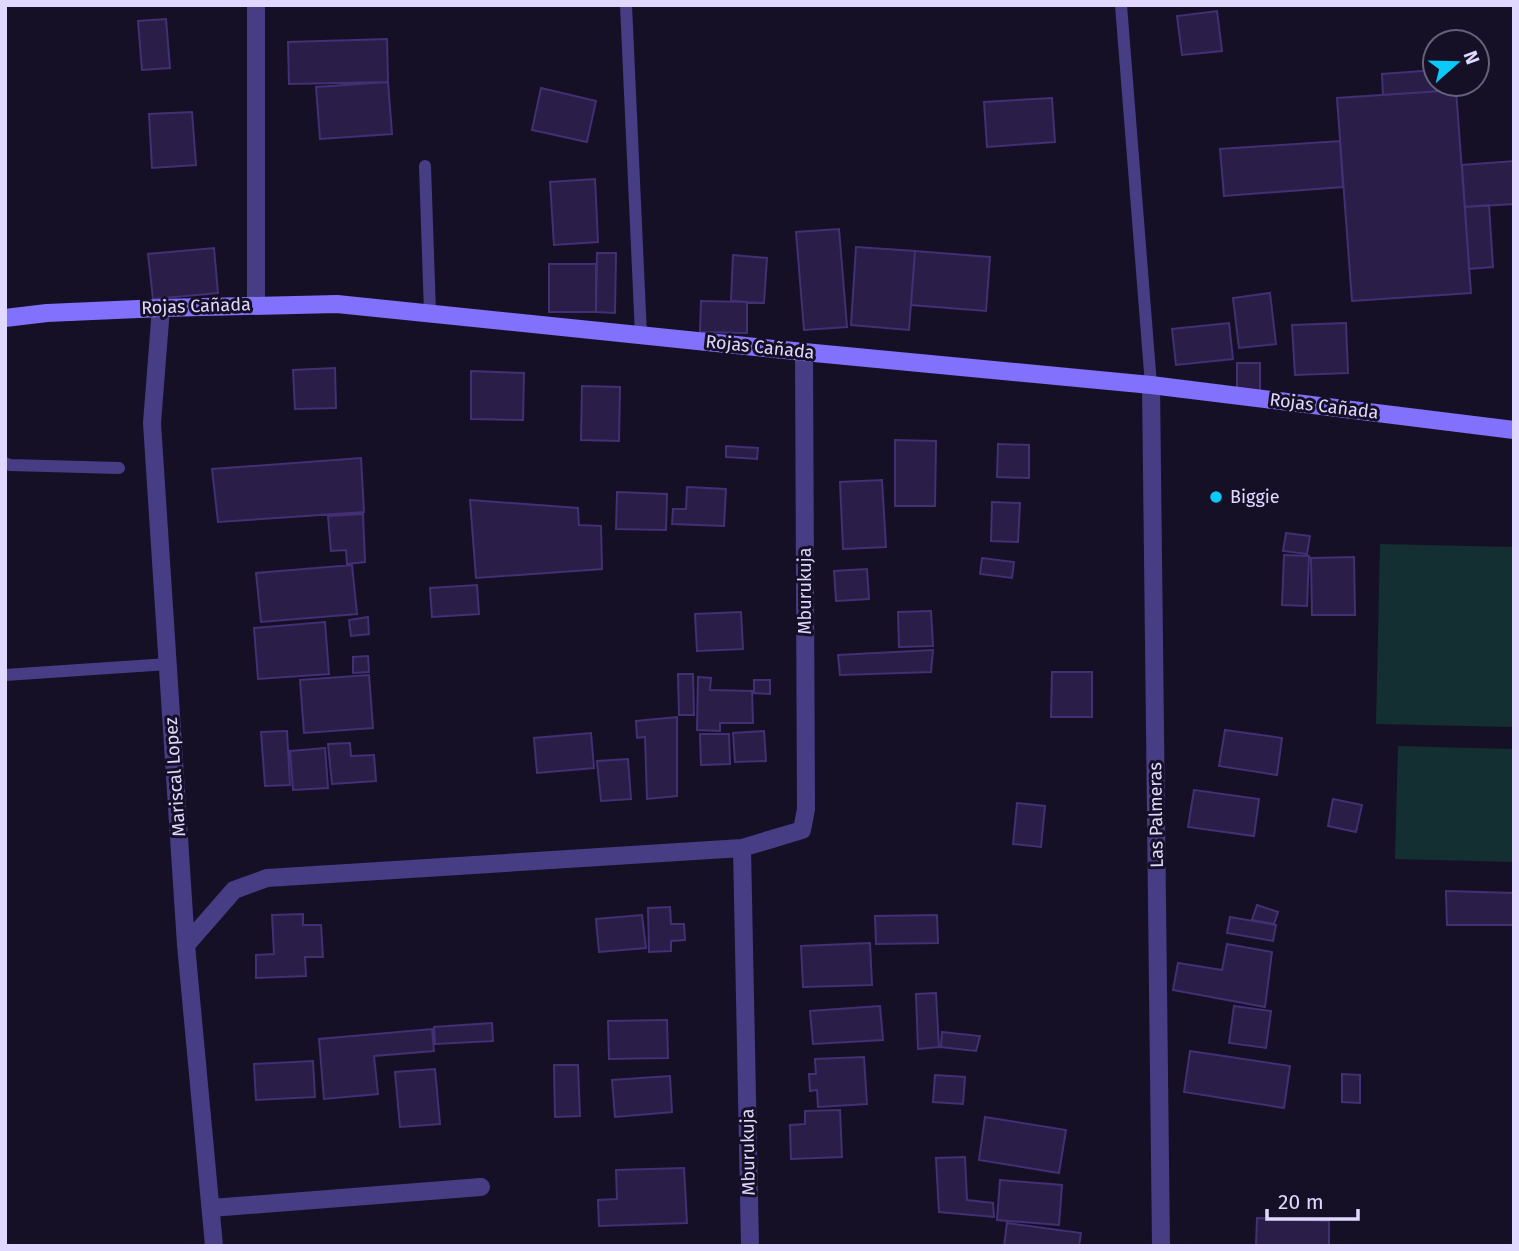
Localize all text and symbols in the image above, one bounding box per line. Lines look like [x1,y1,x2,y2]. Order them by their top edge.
north arrow [1421,28,1491,98]
text: N [1459,47,1484,67]
street label: Rojas Cañada [141,293,251,319]
street label: Rojas Cañada [704,330,816,364]
street label: Rojas Cañada [1268,388,1380,424]
place label: Biggie [1230,486,1280,508]
marker: Biggie [1208,489,1224,505]
street label: Mburukuja [794,548,816,635]
street label: Mariscal Lopez [160,716,190,837]
street label: Las Palmeras [1144,762,1168,868]
street label: Mburukuja [736,1108,760,1196]
scale bar [1267,1178,1358,1222]
text: 20 m [1278,1189,1324,1215]

